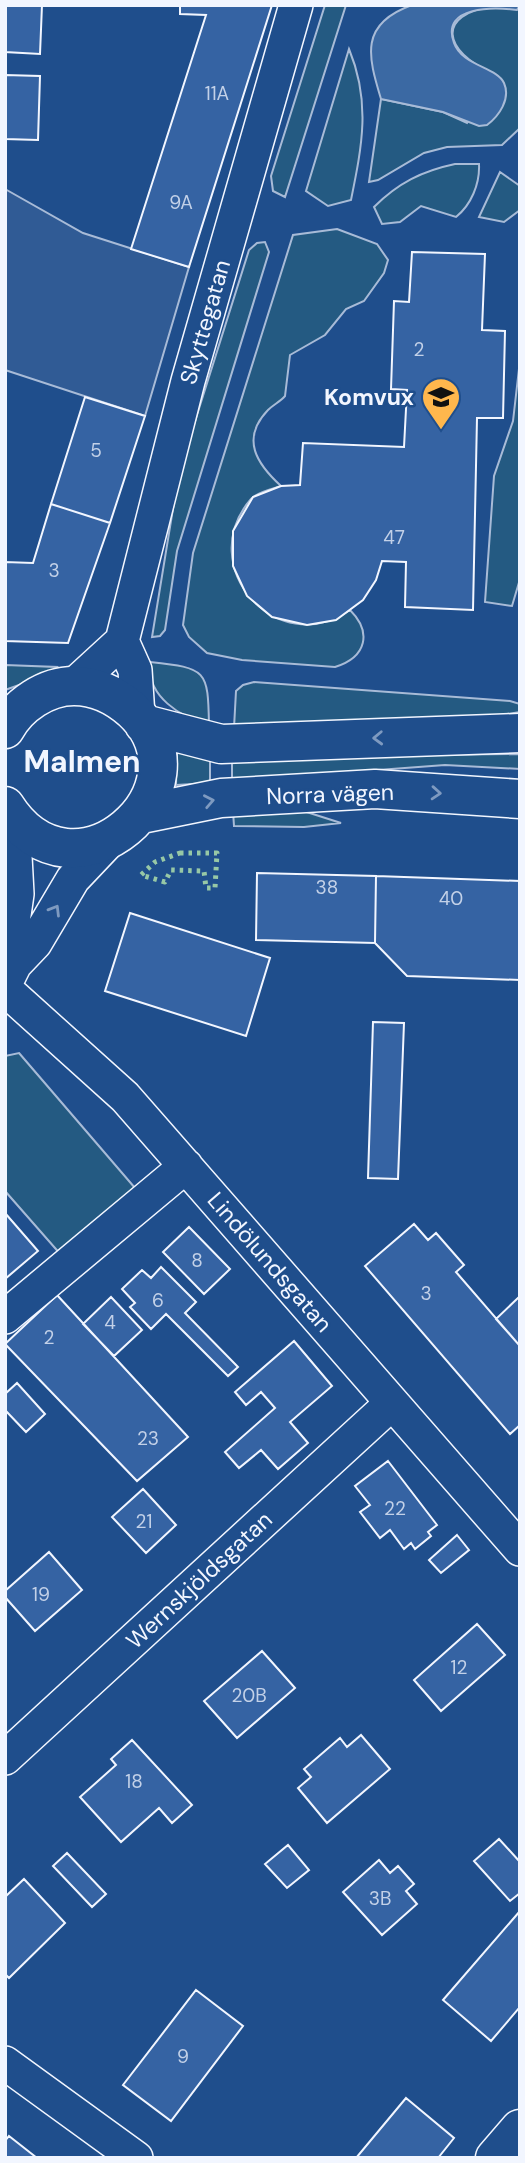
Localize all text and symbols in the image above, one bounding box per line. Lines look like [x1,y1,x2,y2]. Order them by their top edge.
house number: 11A [205,81,230,106]
house number: 9A [169,190,193,215]
street label: Skyttegatan [173,256,237,388]
house number: 2 [414,337,425,362]
school or university icon: Komvux [420,376,462,431]
place label: Komvux [324,382,414,412]
house number: 5 [90,438,102,463]
house number: 47 [383,525,405,550]
house number: 3 [48,558,60,583]
one-way arrow [372,730,383,746]
district label: Malmen [24,742,140,781]
street label: Norra vägen [266,777,394,811]
one-way arrow [430,785,441,800]
one-way arrow [203,794,215,809]
house number: 38 [316,875,338,900]
house number: 40 [439,886,463,911]
one-way arrow [47,904,60,917]
street label: Lindölundsgatan [201,1186,339,1338]
house number: 8 [191,1248,203,1273]
house number: 3 [420,1281,432,1306]
house number: 6 [152,1288,164,1313]
house number: 4 [104,1310,116,1335]
house number: 2 [44,1325,55,1350]
house number: 23 [137,1426,159,1451]
house number: 22 [384,1496,406,1521]
street label: Wernskjöldsgatan [120,1505,278,1655]
house number: 21 [136,1509,152,1534]
house number: 19 [32,1582,50,1607]
house number: 12 [451,1655,467,1680]
house number: 20B [231,1683,267,1708]
house number: 18 [125,1769,143,1794]
house number: 3B [369,1886,391,1911]
house number: 9 [177,2044,189,2069]

